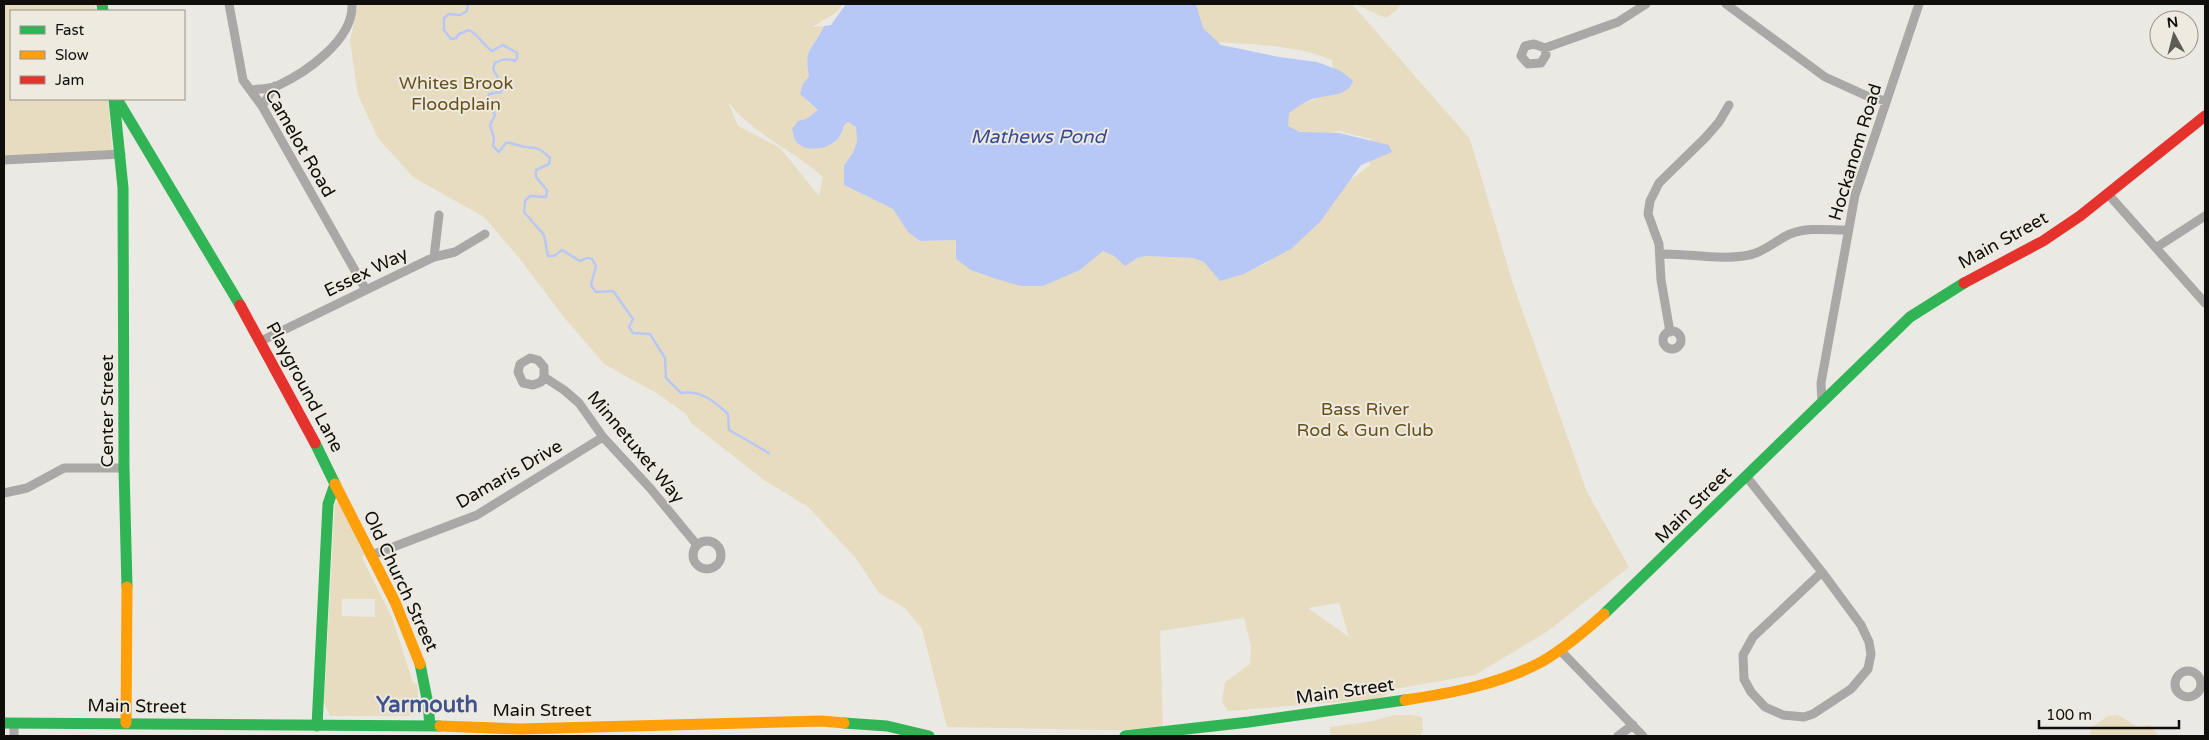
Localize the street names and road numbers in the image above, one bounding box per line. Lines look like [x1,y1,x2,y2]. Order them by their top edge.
street label: Hockanom Road [1824,81,1886,223]
street label: Camelot Road [260,85,340,201]
street label: Main Street [1954,206,2052,274]
street label: Essex Way [321,242,412,302]
street label: Playground Lane [261,318,349,456]
street label: Center Street [96,354,118,468]
street label: Minnetuxet Way [583,386,690,508]
street label: Damaris Drive [452,435,566,513]
street label: Main Street [1650,462,1736,548]
street label: Old Church Street [359,507,443,655]
street label: Main Street [1294,673,1396,709]
street label: Main Street [87,694,187,718]
street label: Main Street [492,699,592,721]

